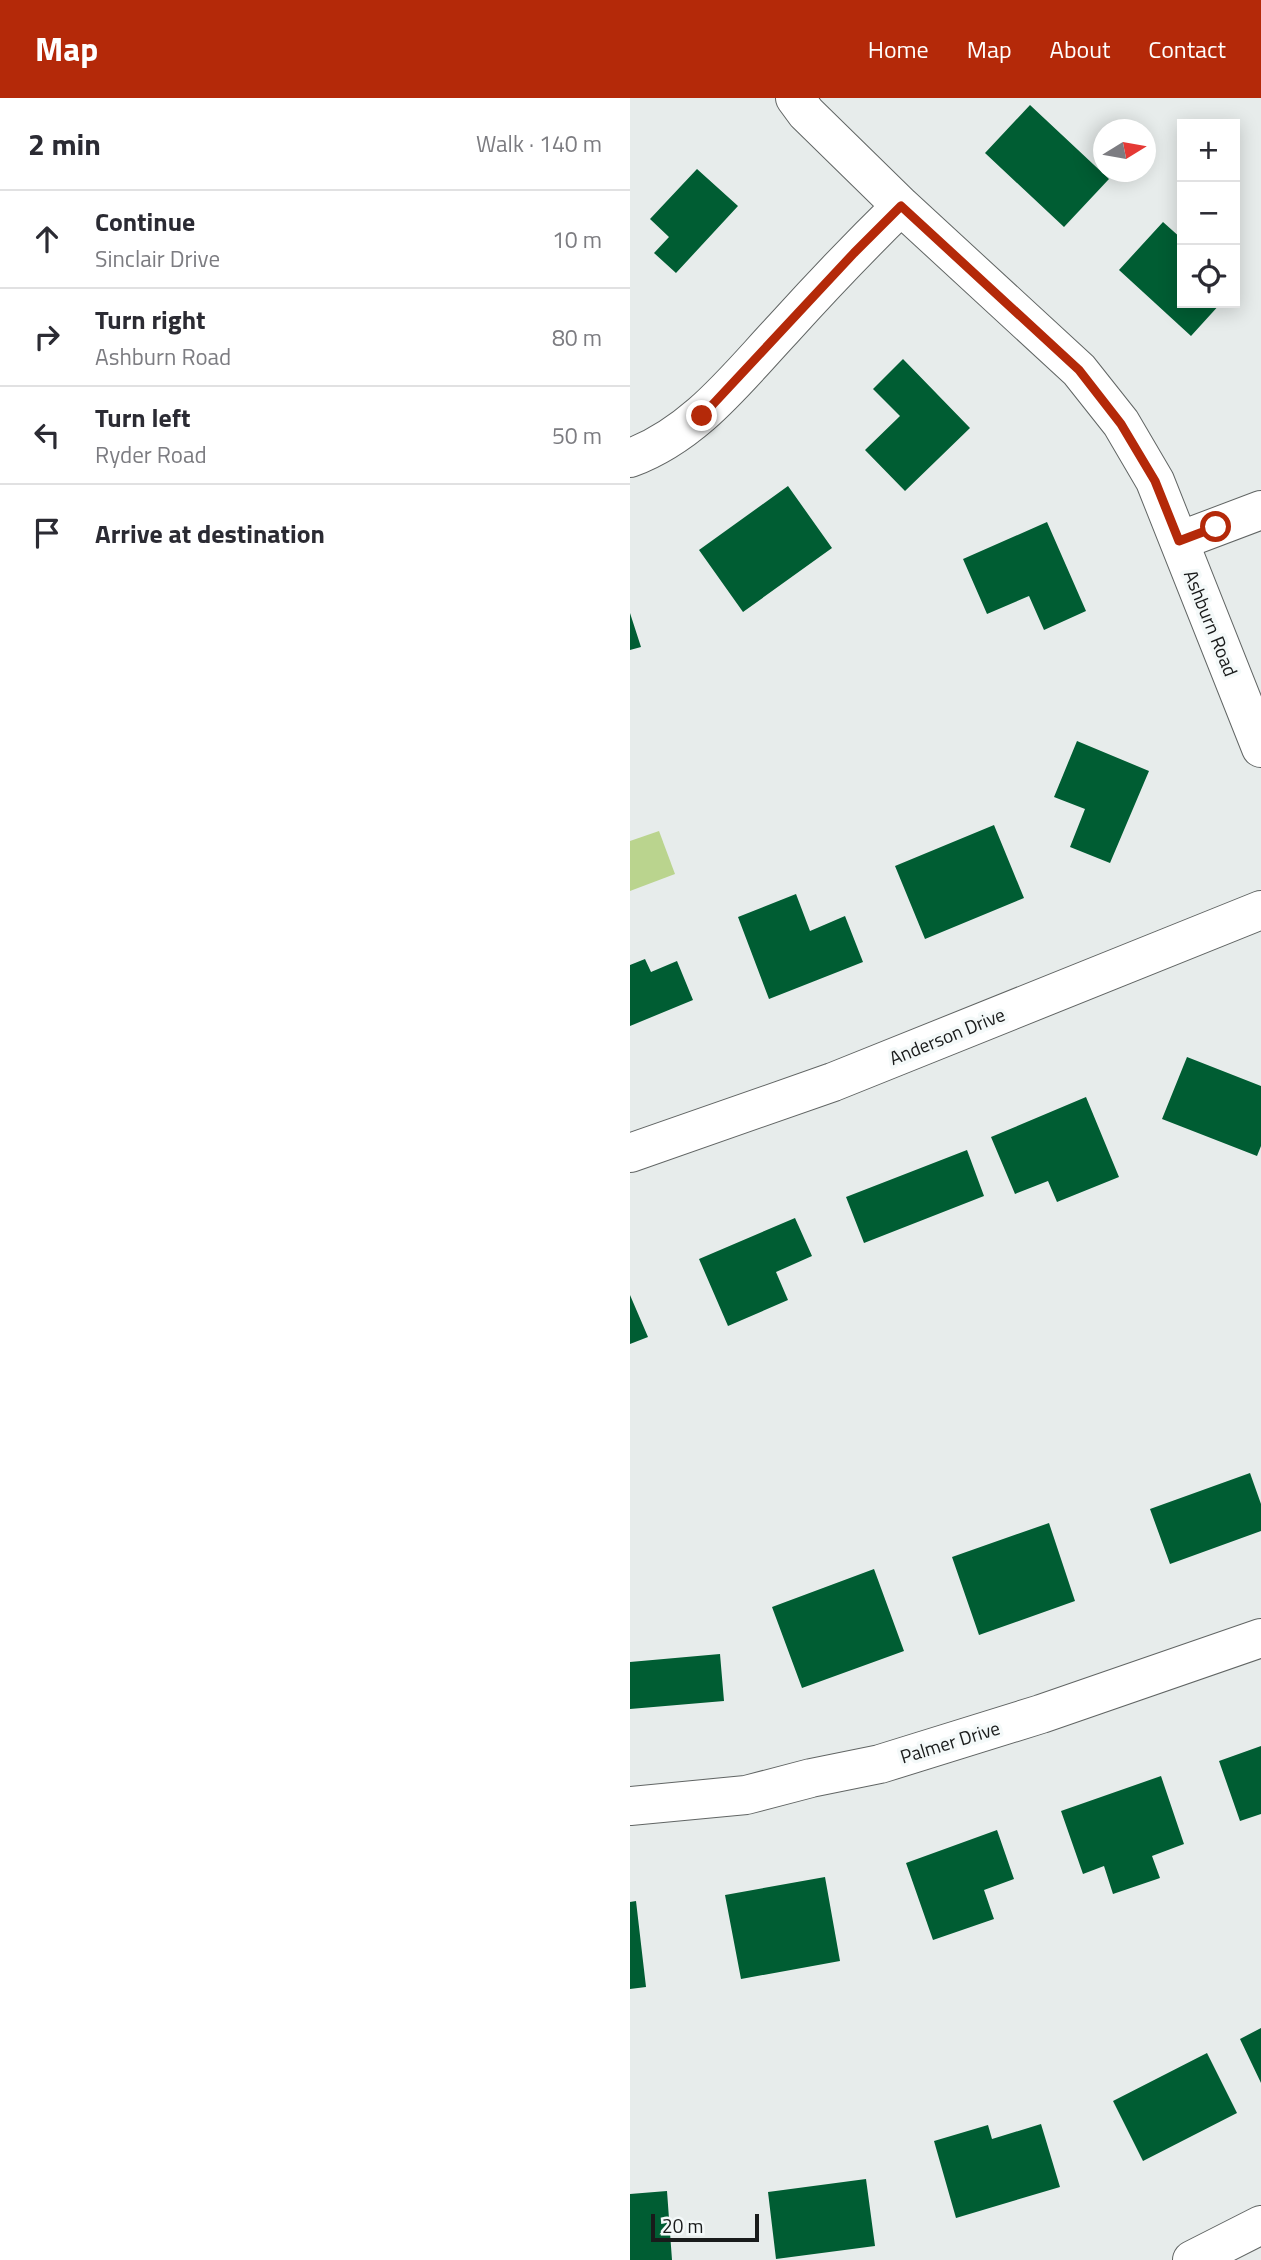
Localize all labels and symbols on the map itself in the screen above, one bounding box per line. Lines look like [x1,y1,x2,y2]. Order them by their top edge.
north arrow [1093,119,1156,182]
route end [686,400,717,431]
route start [1200,511,1231,542]
street label: Ashburn Road [1177,565,1246,680]
street label: Anderson Drive [885,999,1009,1072]
street label: Palmer Drive [896,1713,1003,1770]
scale bar [651,2211,760,2243]

